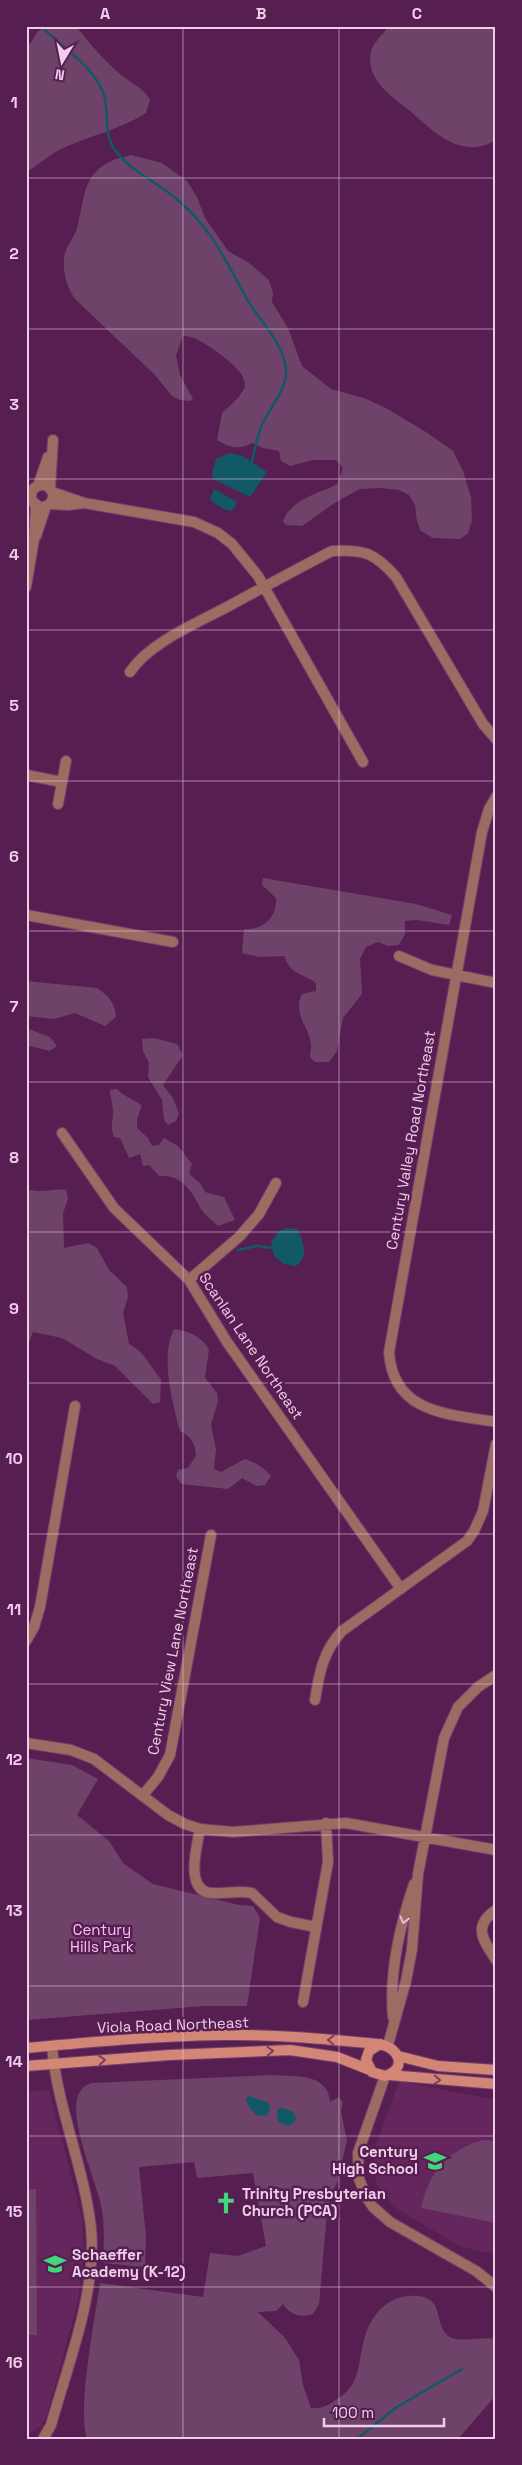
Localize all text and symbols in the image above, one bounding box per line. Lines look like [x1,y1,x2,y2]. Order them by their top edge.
text: A [100,3,110,24]
text: B [256,3,266,24]
text: C [412,3,422,24]
north arrow [38,38,88,88]
text: N [54,65,66,84]
text: 1 [10,92,18,113]
text: 2 [9,243,19,264]
text: 3 [9,394,19,415]
text: 4 [9,544,19,565]
text: 5 [9,695,19,716]
text: 6 [9,846,19,867]
text: 7 [10,996,19,1017]
street label: Century Valley Road Northeast [382,1029,439,1251]
text: 8 [9,1147,19,1168]
street label: Scanlan Lane Northeast [195,1269,308,1423]
text: 9 [9,1298,19,1319]
text: 10 [5,1448,23,1469]
street label: Century View Lane Northeast [143,1545,202,1756]
text: 11 [7,1599,21,1620]
text: 12 [6,1749,22,1770]
text: 13 [6,1900,23,1921]
one-way arrow [399,1916,410,1925]
park label: Century Hills Park [70,1920,134,1956]
street label: Viola Road Northeast [97,2012,249,2037]
one-way arrow [327,2035,335,2046]
one-way arrow [267,2046,275,2057]
text: 14 [5,2051,23,2072]
one-way arrow [98,2055,106,2066]
one-way arrow [434,2074,442,2085]
place label: Century High School [332,2142,418,2178]
school or university icon: Century High School [422,2148,448,2174]
place label: Trinity Presbyterian Church (PCA) [242,2184,386,2220]
church icon: Trinity Presbyterian Church (PCA) [213,2190,239,2216]
text: 15 [6,2201,23,2222]
place label: Schaeffer Academy (K-12) [72,2245,186,2281]
school or university icon: Schaeffer Academy (K-12) [42,2251,68,2277]
text: 16 [5,2352,23,2373]
scale bar [324,2395,444,2427]
text: 100 m [332,2403,374,2422]

